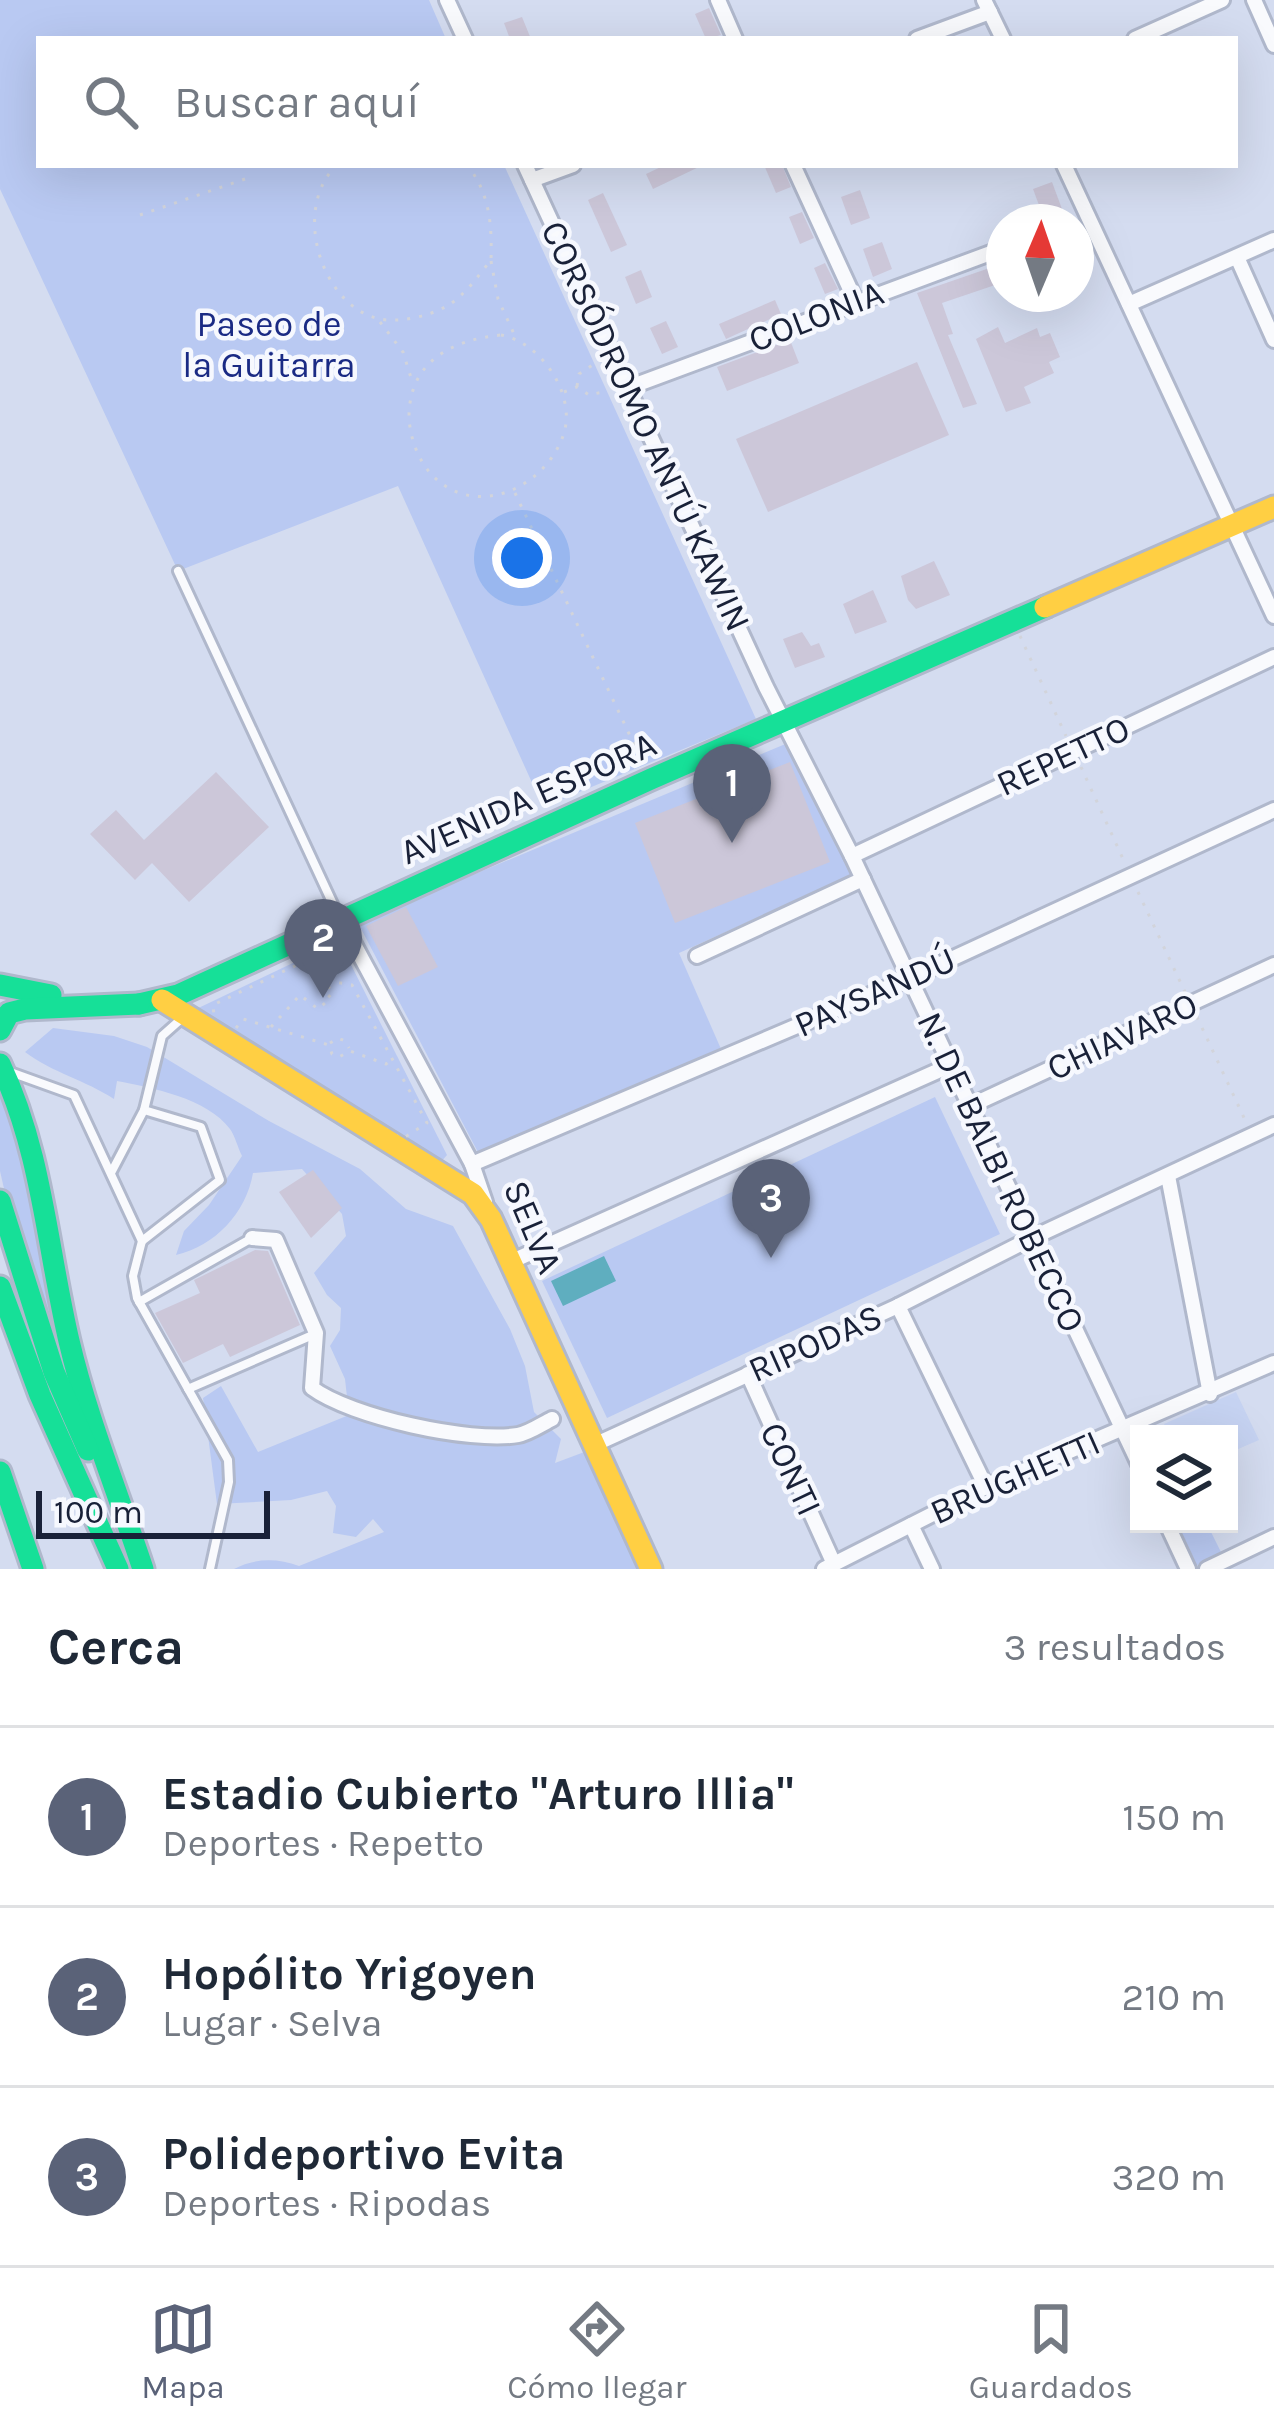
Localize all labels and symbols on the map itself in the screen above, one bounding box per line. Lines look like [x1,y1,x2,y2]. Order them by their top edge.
north arrow [986,204,1094,312]
street label: CORSÓDROMO ANTÚ KAWIN [532,214,760,638]
street label: COLONIA [743,271,889,361]
park label: Paseo de la Guitarra [182,303,356,386]
your location [492,528,552,588]
street label: REPETTO [990,707,1136,805]
street label: AVENIDA ESPORA [394,723,662,873]
pin: 1 [693,744,771,843]
pin: 2 [284,899,362,998]
street label: PAYSANDÚ [788,937,962,1046]
street label: CHIAVARO [1040,983,1204,1089]
street label: N. DE BALBI ROBECCO [908,1005,1094,1339]
pin: 3 [732,1159,810,1258]
street label: SELVA [495,1174,571,1280]
street label: RIPODAS [742,1295,888,1391]
street label: CONTI [751,1416,831,1522]
street label: BRUGHETTI [924,1421,1106,1533]
scale bar [36,1485,270,1538]

